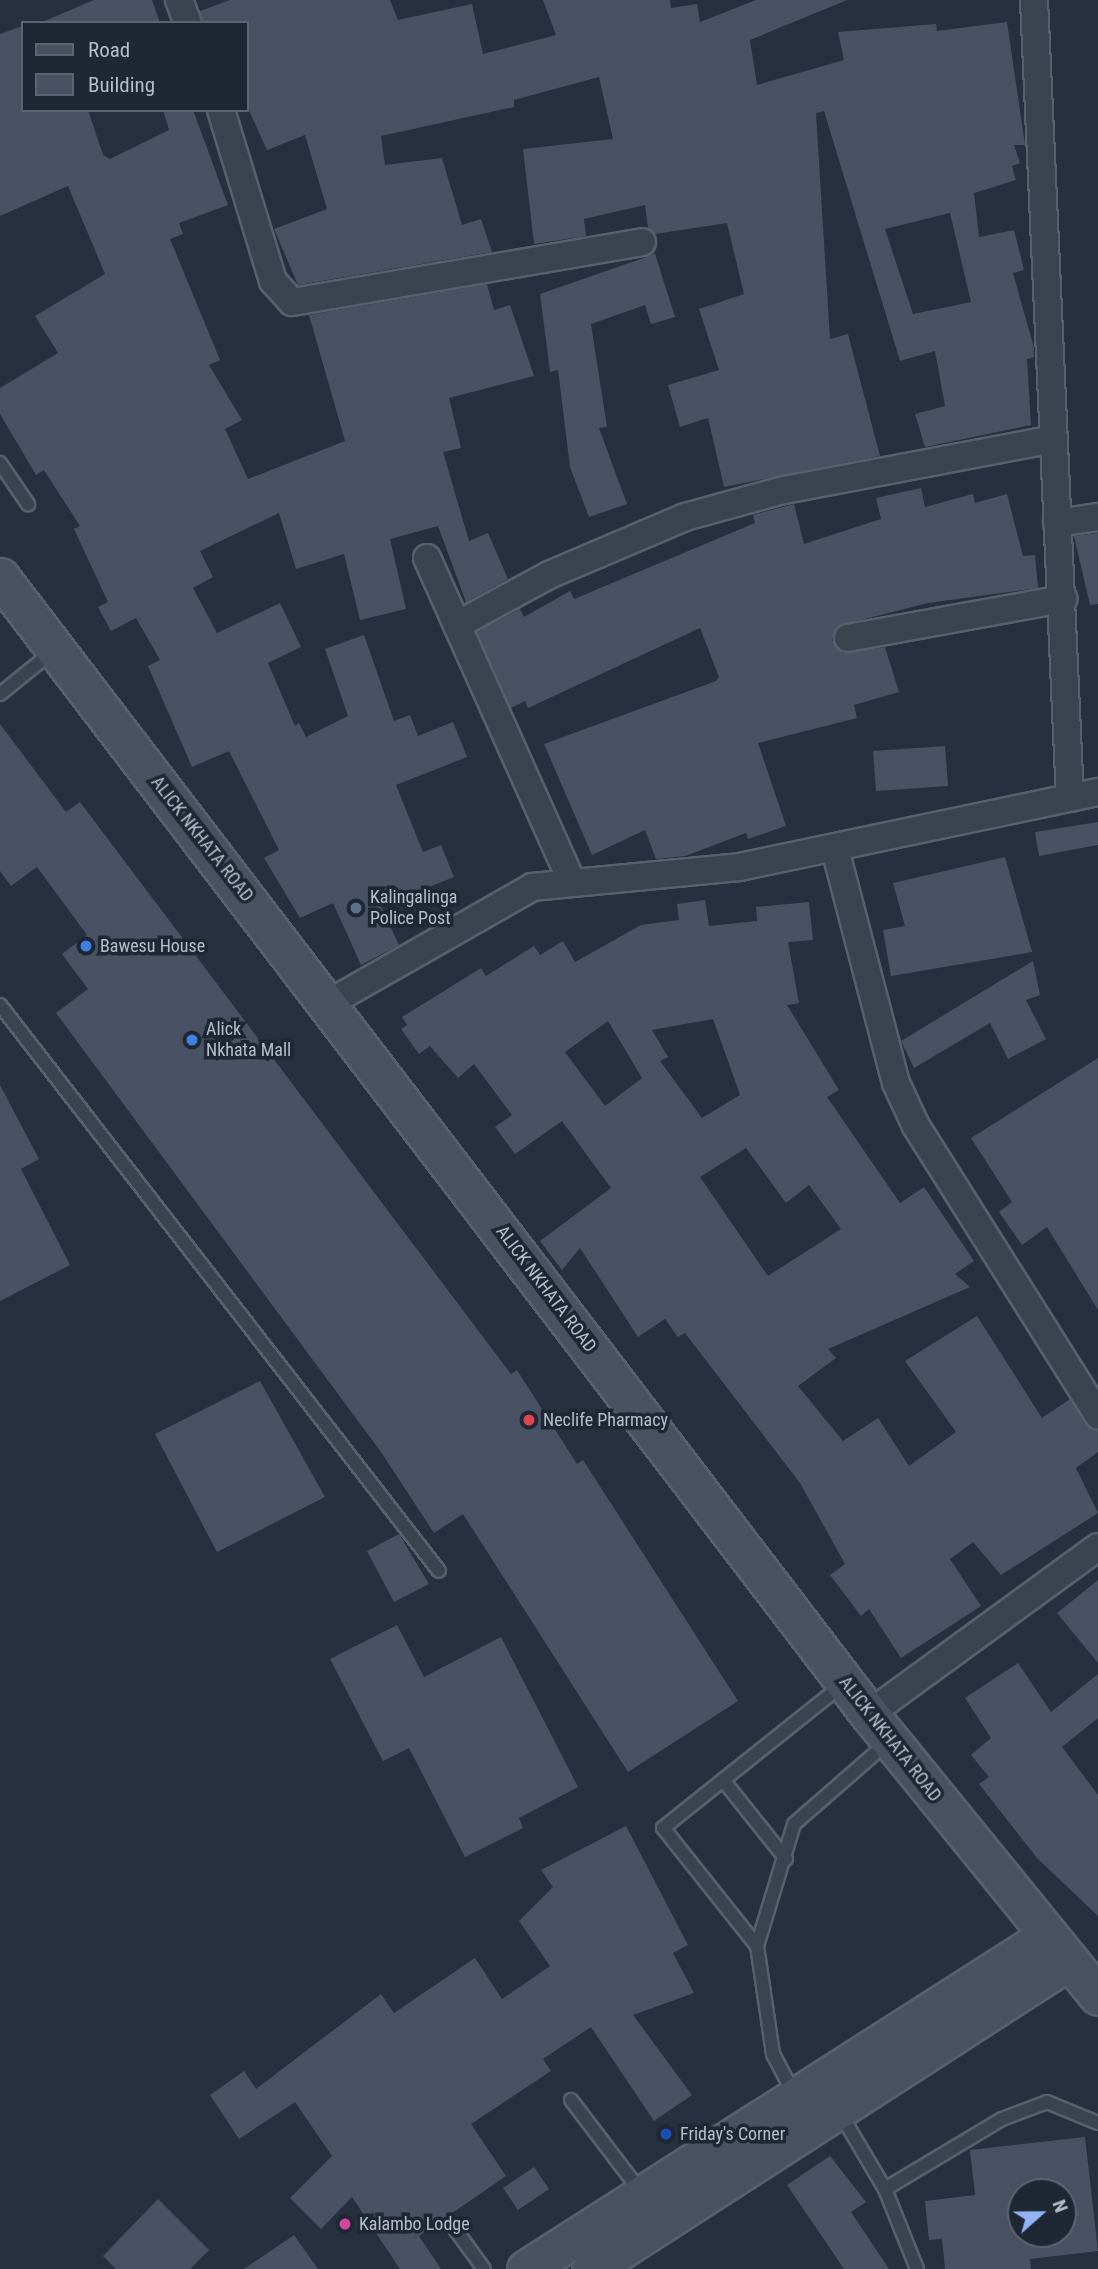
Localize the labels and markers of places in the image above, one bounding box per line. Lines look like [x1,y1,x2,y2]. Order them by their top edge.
place label: Kalingalinga Police Post [370,887,457,930]
marker: Kalingalinga Police Post [348,900,364,916]
place label: Bawesu House [100,935,205,957]
marker: Bawesu House [78,938,94,954]
place label: Alick Nkhata Mall [206,1019,291,1062]
marker: Alick Nkhata Mall [184,1032,200,1048]
place label: Neclife Pharmacy [543,1409,668,1431]
marker: Neclife Pharmacy [521,1412,537,1428]
place label: Friday's Corner [680,2123,785,2145]
marker: Friday's Corner [658,2126,674,2142]
place label: Kalambo Lodge [359,2213,470,2235]
marker: Kalambo Lodge [337,2216,353,2232]

